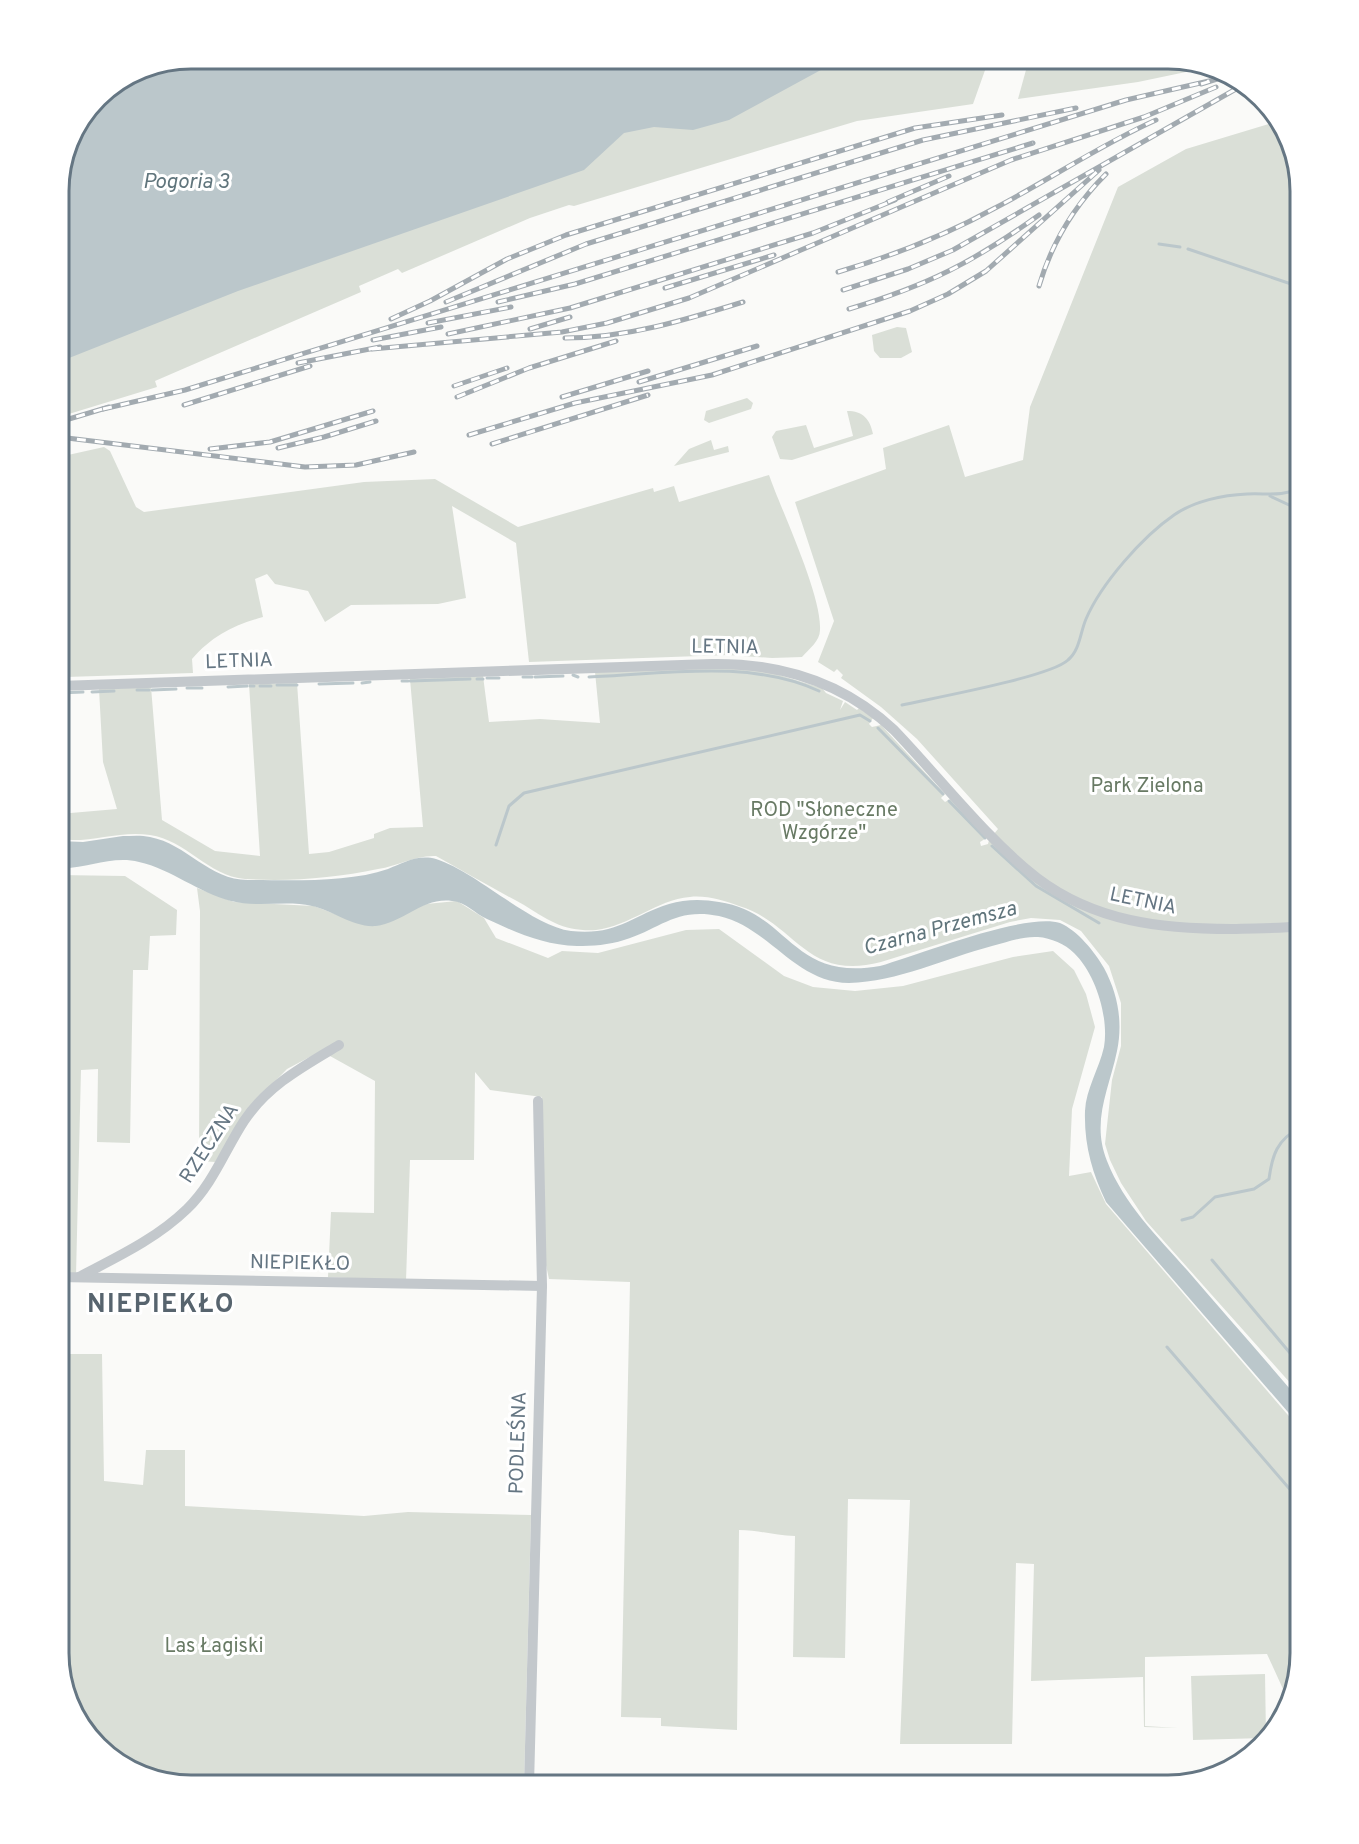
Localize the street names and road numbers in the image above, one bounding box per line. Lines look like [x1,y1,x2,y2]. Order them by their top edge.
street label: LETNIA [691,634,759,662]
street label: LETNIA [205,648,273,676]
street label: LETNIA [1107,882,1179,922]
street label: RZECZNA [174,1099,246,1189]
street label: NIEPIEKŁO [250,1250,350,1278]
street label: PODLEŚNA [502,1391,534,1495]

